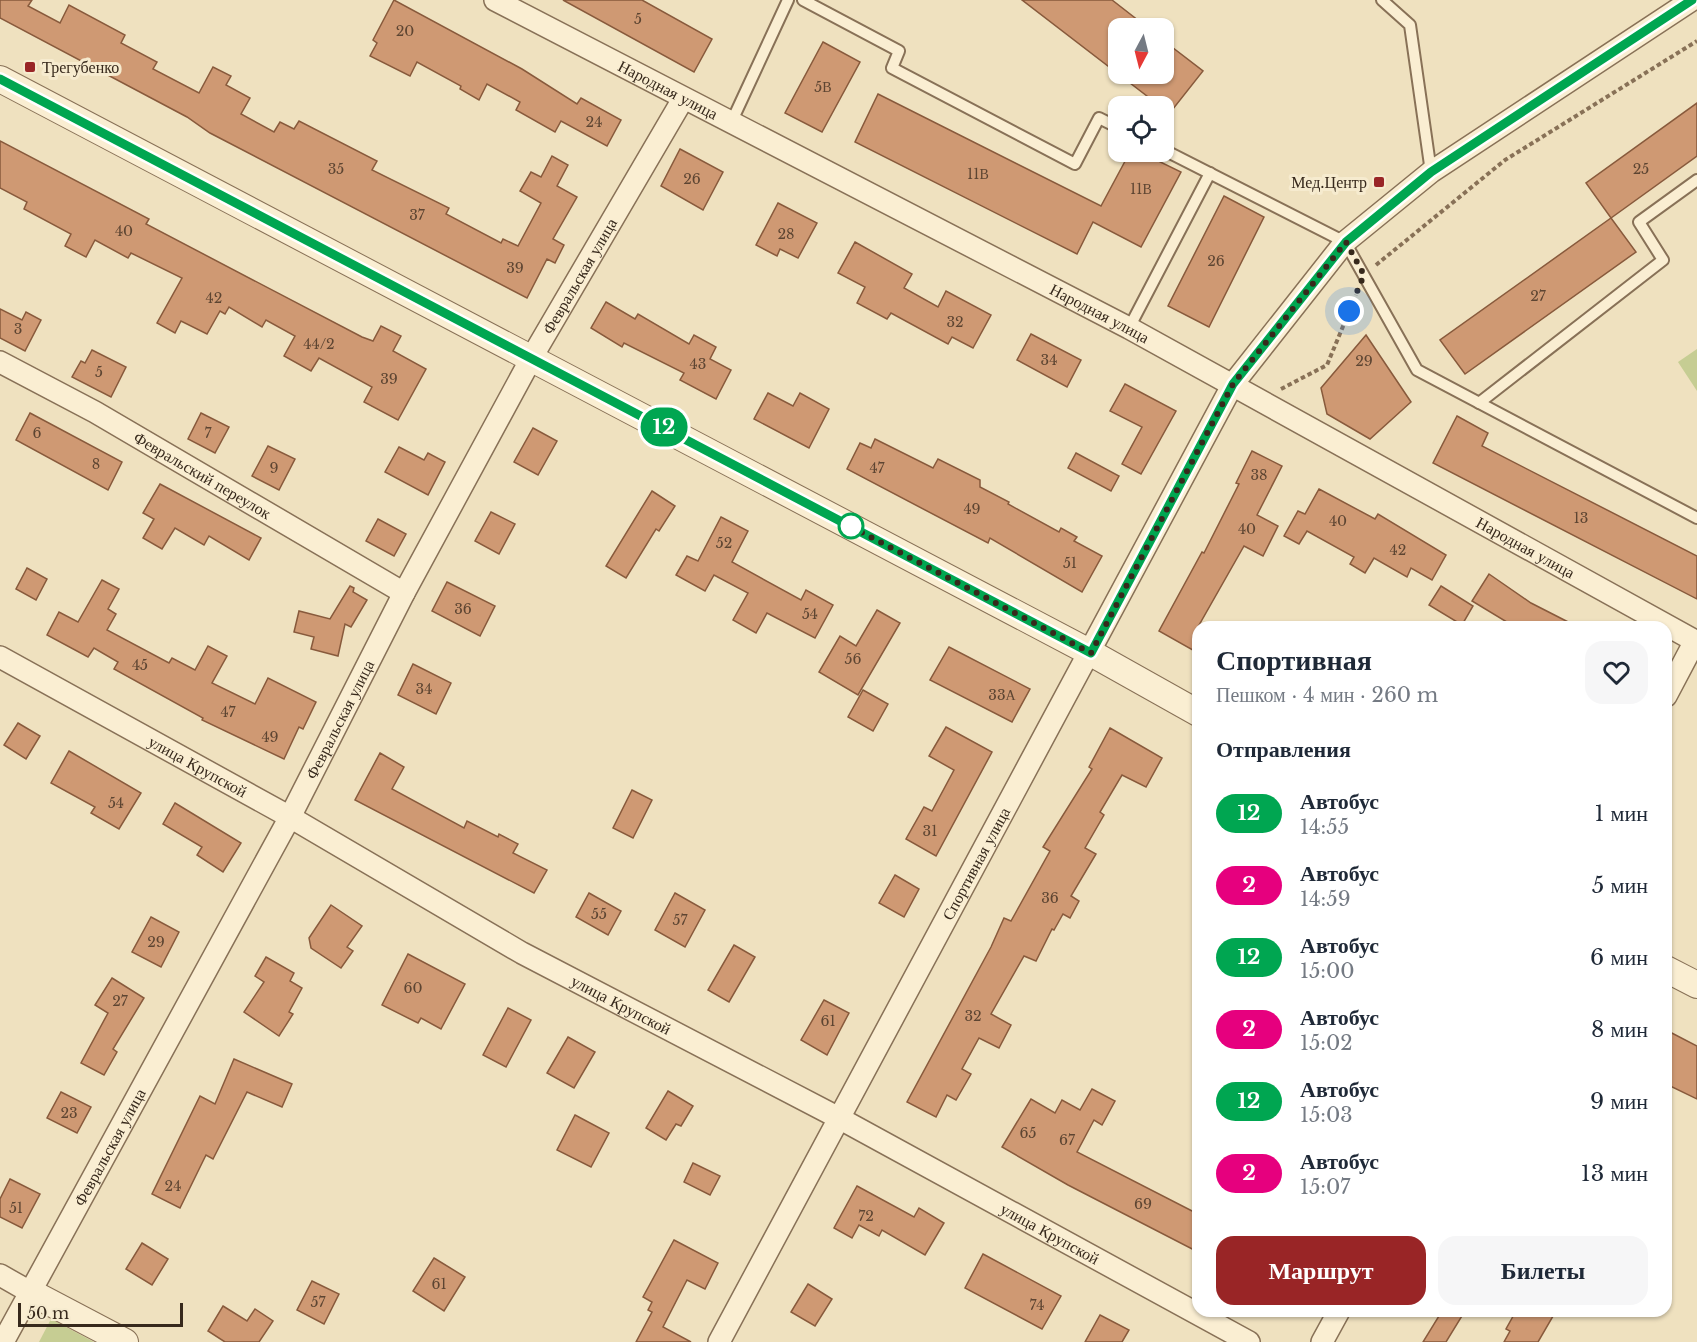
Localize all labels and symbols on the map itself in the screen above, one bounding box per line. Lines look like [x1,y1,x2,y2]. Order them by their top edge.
house number: 5 [634,10,642,28]
north arrow [1108,18,1174,84]
house number: 20 [396,22,414,40]
street label: Народная улица [615,56,721,124]
place label: Трегубенко [42,57,119,77]
marker: Трегубенко [23,60,37,74]
house number: 5В [814,78,832,96]
house number: 24 [586,113,602,131]
house number: 35 [328,160,344,178]
house number: 25 [1633,160,1649,178]
house number: 11В [967,165,989,183]
house number: 26 [683,170,701,188]
place label: Мед.Центр [1291,172,1367,192]
marker: Мед.Центр [1372,175,1386,189]
house number: 11В [1130,180,1152,198]
house number: 37 [409,206,426,224]
street label: Февральская улица [538,214,621,338]
house number: 40 [115,222,133,240]
house number: 28 [777,225,795,243]
house number: 26 [1207,252,1225,270]
house number: 39 [506,259,524,277]
street label: Народная улица [1047,279,1153,347]
house number: 27 [1530,287,1547,305]
house number: 42 [206,289,222,307]
your location [1334,296,1364,326]
house number: 32 [946,313,964,331]
house number: 3 [14,320,22,338]
house number: 44/2 [303,335,335,353]
house number: 34 [1041,351,1057,369]
house number: 29 [1355,352,1373,370]
house number: 43 [690,355,706,373]
house number: 5 [95,363,103,381]
house number: 39 [380,370,398,388]
line badge: 12 [637,408,691,446]
house number: 6 [32,424,42,442]
house number: 7 [204,424,212,442]
street label: Февральский переулок [130,427,275,523]
house number: 8 [92,455,100,473]
house number: 9 [269,459,279,477]
house number: 47 [869,459,886,477]
house number: 38 [1250,466,1268,484]
house number: 49 [963,500,981,518]
house number: 13 [1574,509,1588,527]
house number: 40 [1329,512,1347,530]
street label: Народная улица [1473,512,1578,582]
unlabelled marker [838,513,864,539]
house number: 40 [1238,520,1256,538]
house number: 52 [716,534,732,552]
house number: 42 [1390,541,1406,559]
house number: 51 [1063,554,1077,572]
house number: 36 [454,600,472,618]
house number: 54 [802,605,818,623]
house number: 56 [845,650,861,668]
house number: 45 [132,656,148,674]
street label: Февральская улица [301,656,378,782]
house number: 34 [416,680,432,698]
house number: 33А [988,686,1017,704]
house number: 47 [220,703,237,721]
house number: 49 [261,728,279,746]
street label: улица Крупской [145,731,251,802]
house number: 54 [108,794,124,812]
street label: Спортивная улица [937,804,1014,923]
house number: 31 [923,822,937,840]
house number: 36 [1041,889,1059,907]
house number: 55 [591,905,607,923]
house number: 57 [673,911,688,929]
house number: 29 [147,933,165,951]
street label: улица Крупской [568,970,675,1039]
house number: 60 [404,979,423,997]
house number: 27 [112,992,129,1010]
house number: 32 [964,1007,982,1025]
house number: 61 [820,1012,836,1030]
street label: Февральская улица [69,1085,150,1210]
house number: 23 [60,1104,78,1122]
house number: 65 [1020,1124,1037,1142]
house number: 67 [1059,1131,1076,1149]
house number: 24 [165,1177,181,1195]
house number: 69 [1134,1195,1152,1213]
street label: улица Крупской [997,1198,1103,1269]
house number: 51 [9,1199,23,1217]
house number: 72 [858,1207,874,1225]
house number: 61 [431,1275,447,1293]
house number: 57 [311,1293,326,1311]
house number: 74 [1030,1296,1044,1314]
scale bar [18,1300,183,1328]

